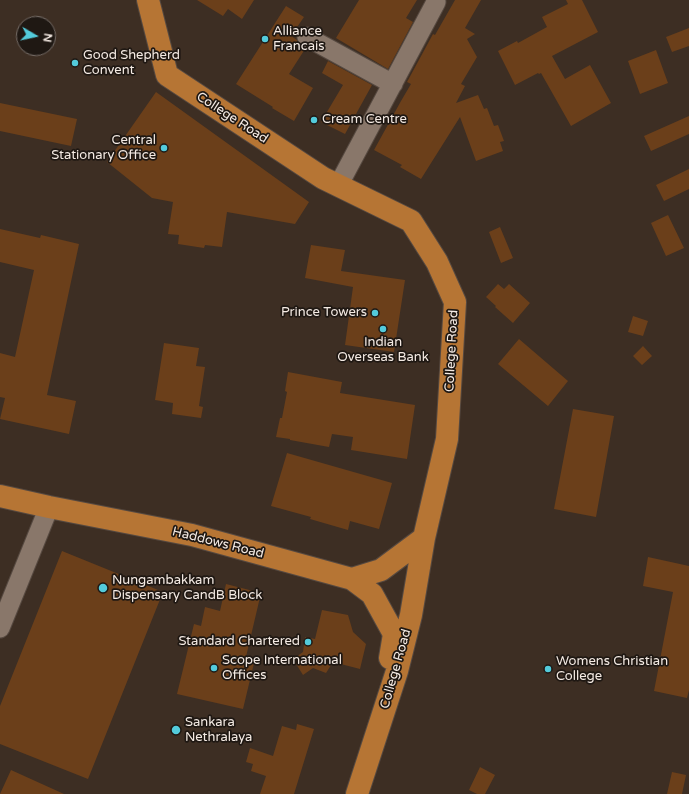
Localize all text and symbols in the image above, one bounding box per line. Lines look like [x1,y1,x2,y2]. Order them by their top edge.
north arrow [16,16,56,56]
place label: Alliance Francais [273,24,324,55]
text: N [40,32,54,43]
marker: Alliance Francais [260,34,270,44]
place label: Good Shepherd Convent [83,48,180,79]
marker: Good Shepherd Convent [70,58,80,68]
street label: College Road [193,89,271,147]
place label: Cream Centre [322,112,407,128]
marker: Cream Centre [309,115,319,125]
place label: Central Stationary Office [51,133,156,164]
marker: Central Stationary Office [159,143,169,153]
place label: Prince Towers [281,305,367,321]
marker: Prince Towers [370,308,380,318]
street label: College Road [442,310,462,392]
marker: Indian Overseas Bank [378,324,388,334]
place label: Indian Overseas Bank [337,335,429,366]
street label: Haddows Road [171,524,265,562]
place label: Nungambakkam Dispensary CandB Block [112,573,262,604]
marker: Nungambakkam Dispensary CandB Block [97,582,109,594]
street label: College Road [377,627,415,711]
place label: Standard Chartered [178,634,300,650]
marker: Standard Chartered [303,637,313,647]
place label: Scope International Offices [222,653,342,684]
place label: Womens Christian College [556,654,668,685]
marker: Scope International Offices [209,663,219,673]
marker: Womens Christian College [543,664,553,674]
place label: Sankara Nethralaya [185,715,252,746]
marker: Sankara Nethralaya [170,724,182,736]

